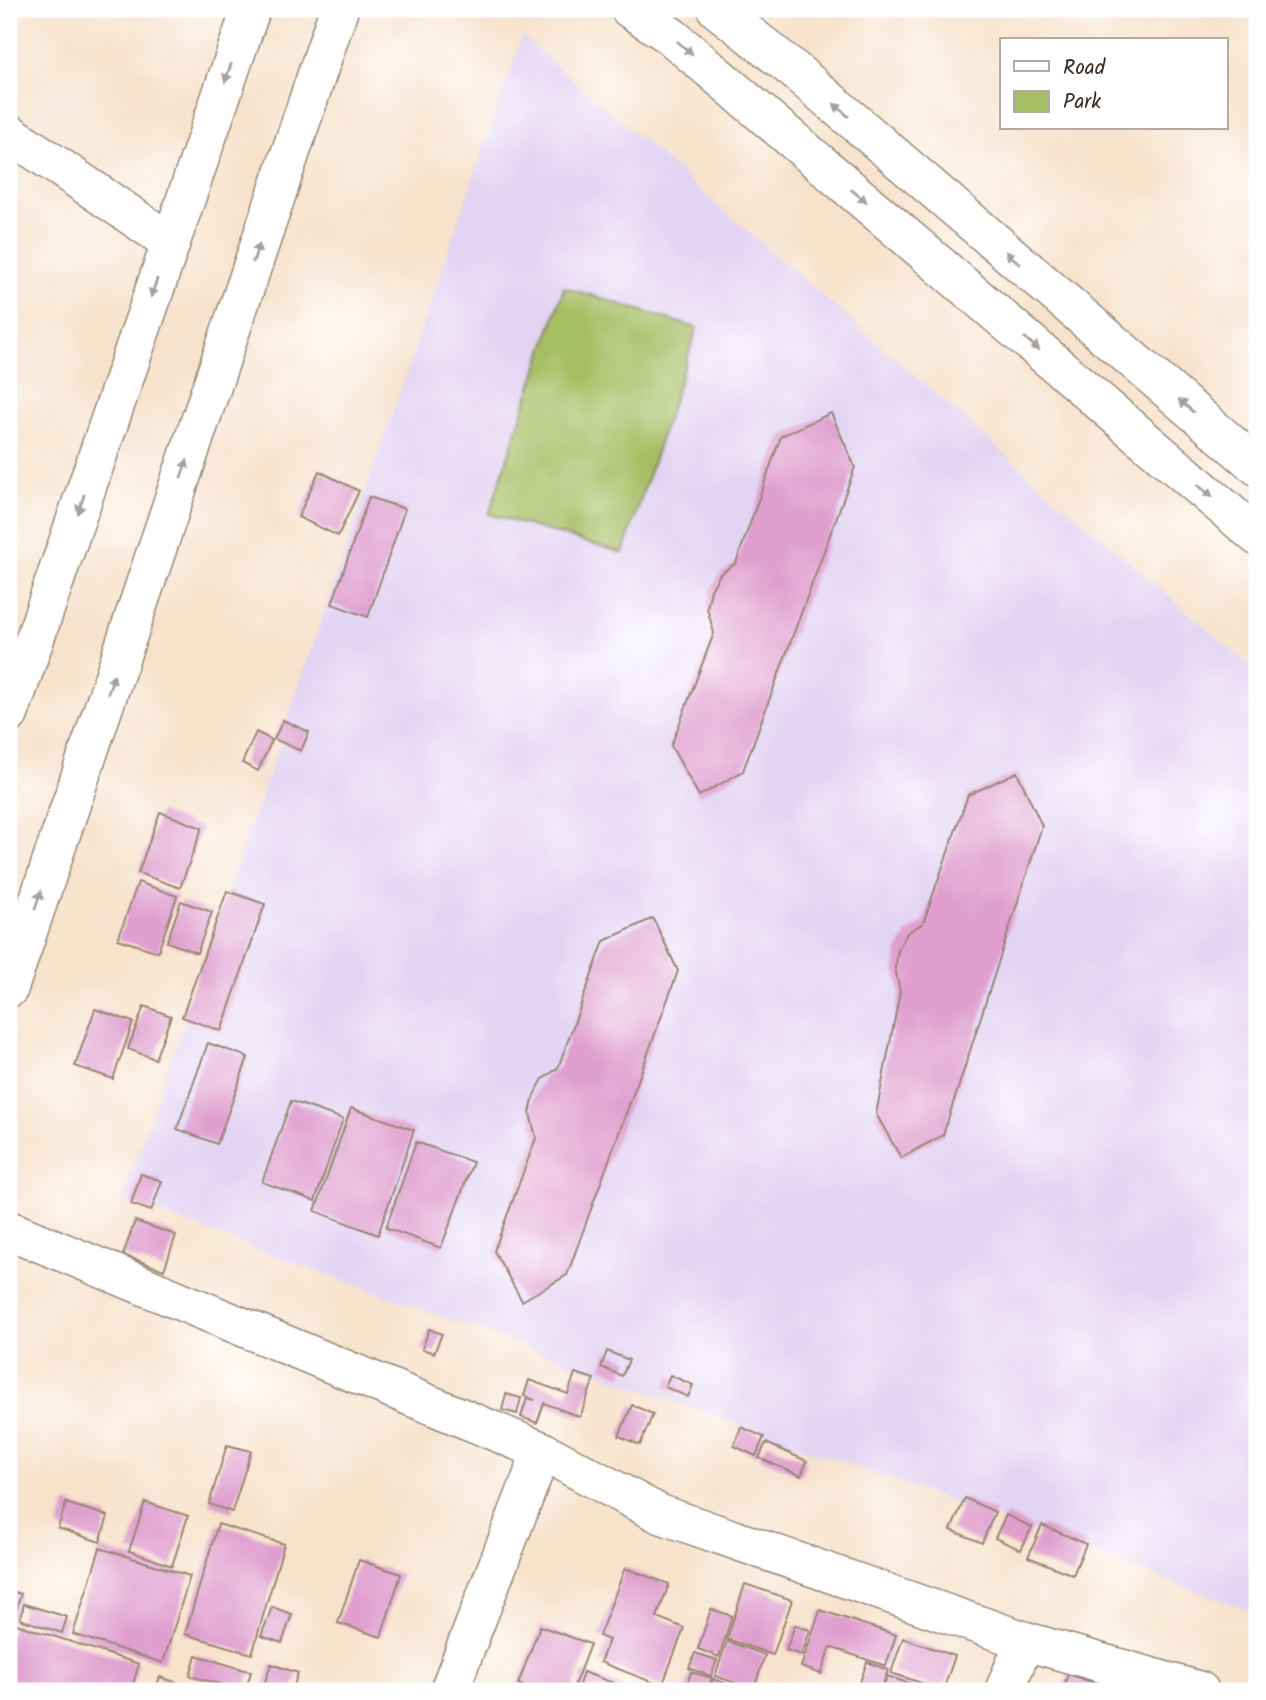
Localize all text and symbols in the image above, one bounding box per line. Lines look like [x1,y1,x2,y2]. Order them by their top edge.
legend [1000,38,1228,130]
one-way arrow [677,40,694,55]
text: Road [1063,52,1106,85]
one-way arrow [222,63,233,84]
text: Park [1063,86,1101,119]
one-way arrow [832,103,849,118]
one-way arrow [850,188,867,203]
one-way arrow [252,242,262,263]
one-way arrow [1005,251,1022,266]
one-way arrow [148,278,159,299]
one-way arrow [1023,336,1040,351]
one-way arrow [1178,399,1195,414]
one-way arrow [179,458,190,479]
one-way arrow [1196,483,1213,498]
one-way arrow [75,493,85,514]
one-way arrow [106,674,117,695]
one-way arrow [33,889,44,910]

